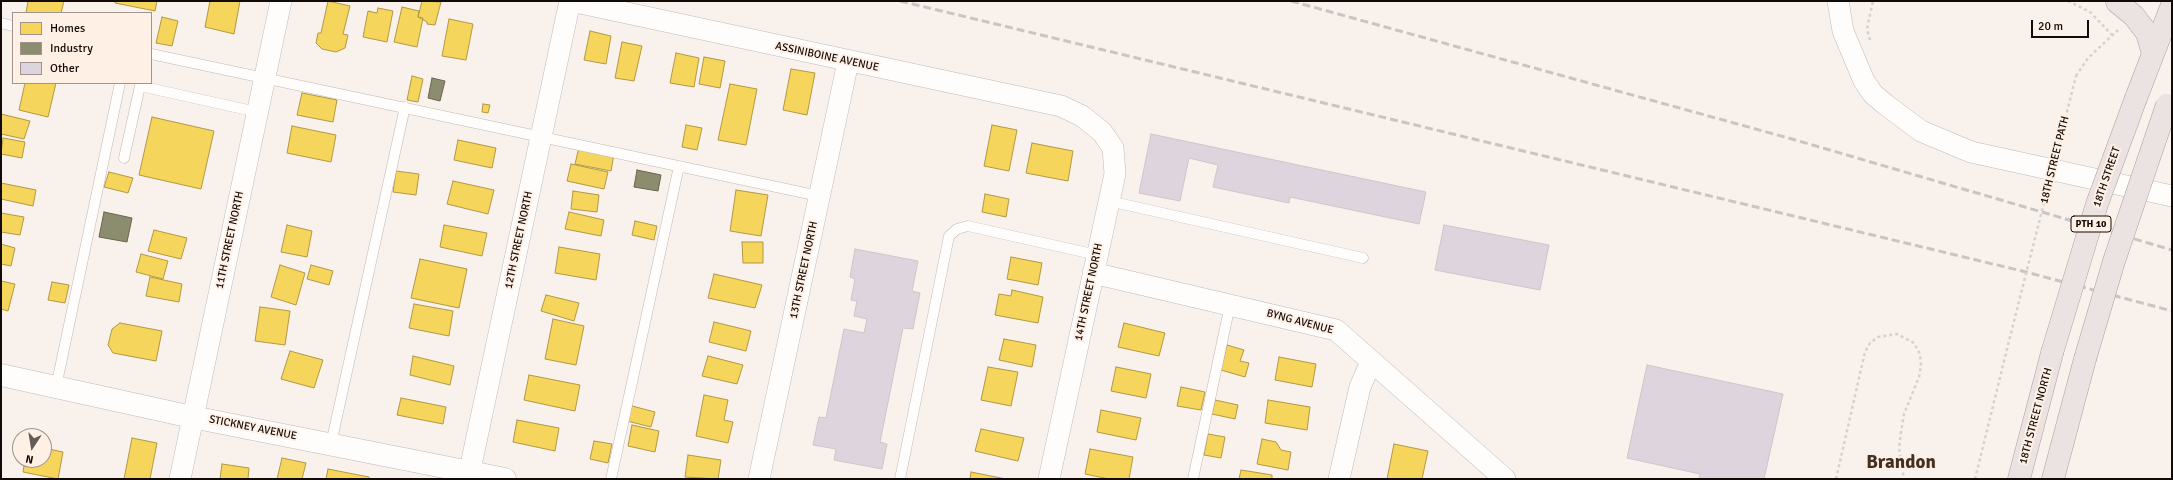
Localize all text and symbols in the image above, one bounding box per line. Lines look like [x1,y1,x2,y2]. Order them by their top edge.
legend [12,12,152,84]
scale bar [2033,12,2091,38]
text: 20 m [2038,19,2063,34]
text: Homes [50,21,85,36]
street label: ASSINIBOINE AVENUE [774,40,880,74]
text: Industry [50,41,93,56]
text: Other [50,61,79,76]
street label: 18TH STREET PATH [2038,115,2072,205]
street label: 18TH STREET [2091,145,2123,209]
street label: 11TH STREET NORTH [213,190,247,290]
street label: 12TH STREET NORTH [502,190,536,290]
road number: PTH 10 [2071,216,2111,232]
street label: 13TH STREET NORTH [787,220,821,320]
street label: 14TH STREET NORTH [1072,242,1106,342]
street label: BYNG AVENUE [1265,307,1335,337]
street label: 18TH STREET NORTH [2017,366,2055,466]
street label: STICKNEY AVENUE [208,413,298,443]
north arrow [12,428,52,468]
text: N [25,452,35,466]
district label: Brandon [1866,452,1936,474]

